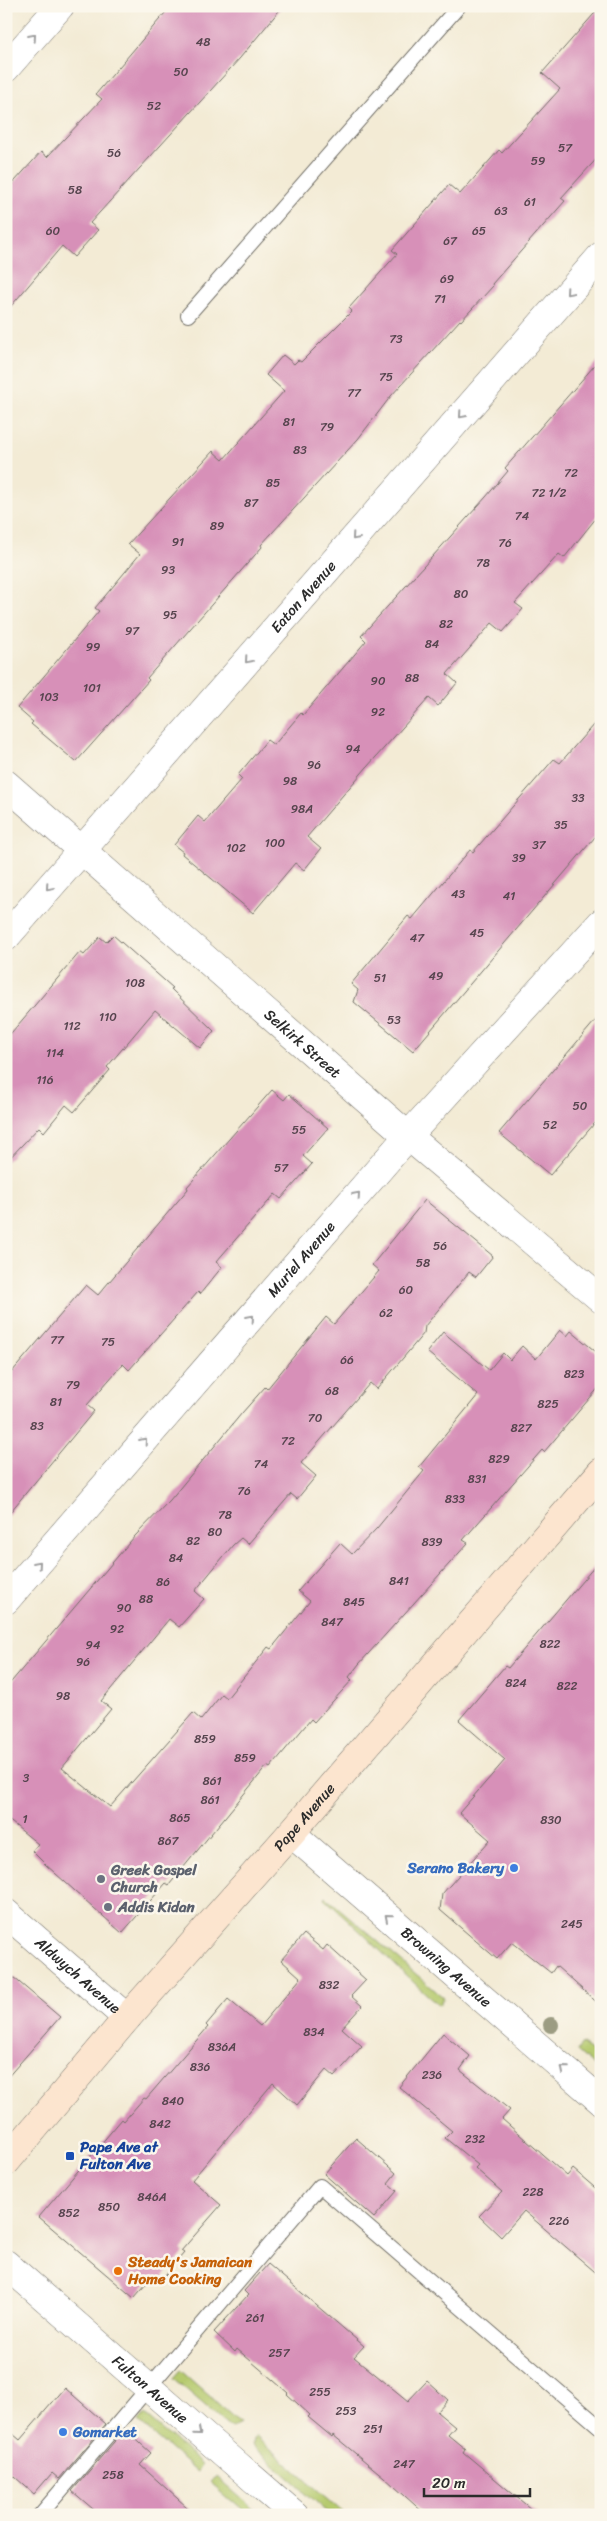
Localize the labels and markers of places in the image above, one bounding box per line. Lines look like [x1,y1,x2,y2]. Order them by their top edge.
place label: Serano Bakery [406,1855,505,1881]
place label: Greek Gospel Church [110,1857,197,1900]
marker: Serano Bakery [508,1862,520,1874]
marker: Greek Gospel Church [95,1873,107,1885]
place label: Addis Kidan [117,1894,196,1920]
marker: Addis Kidan [102,1901,114,1913]
place label: Pape Ave at Fulton Ave [79,2134,159,2177]
marker: Pape Ave at Fulton Ave [64,2150,76,2162]
place label: Steady's Jamaican Home Cooking [127,2249,253,2292]
marker: Steady's Jamaican Home Cooking [112,2265,124,2277]
place label: Gomarket [72,2419,137,2445]
marker: Gomarket [57,2426,69,2438]

